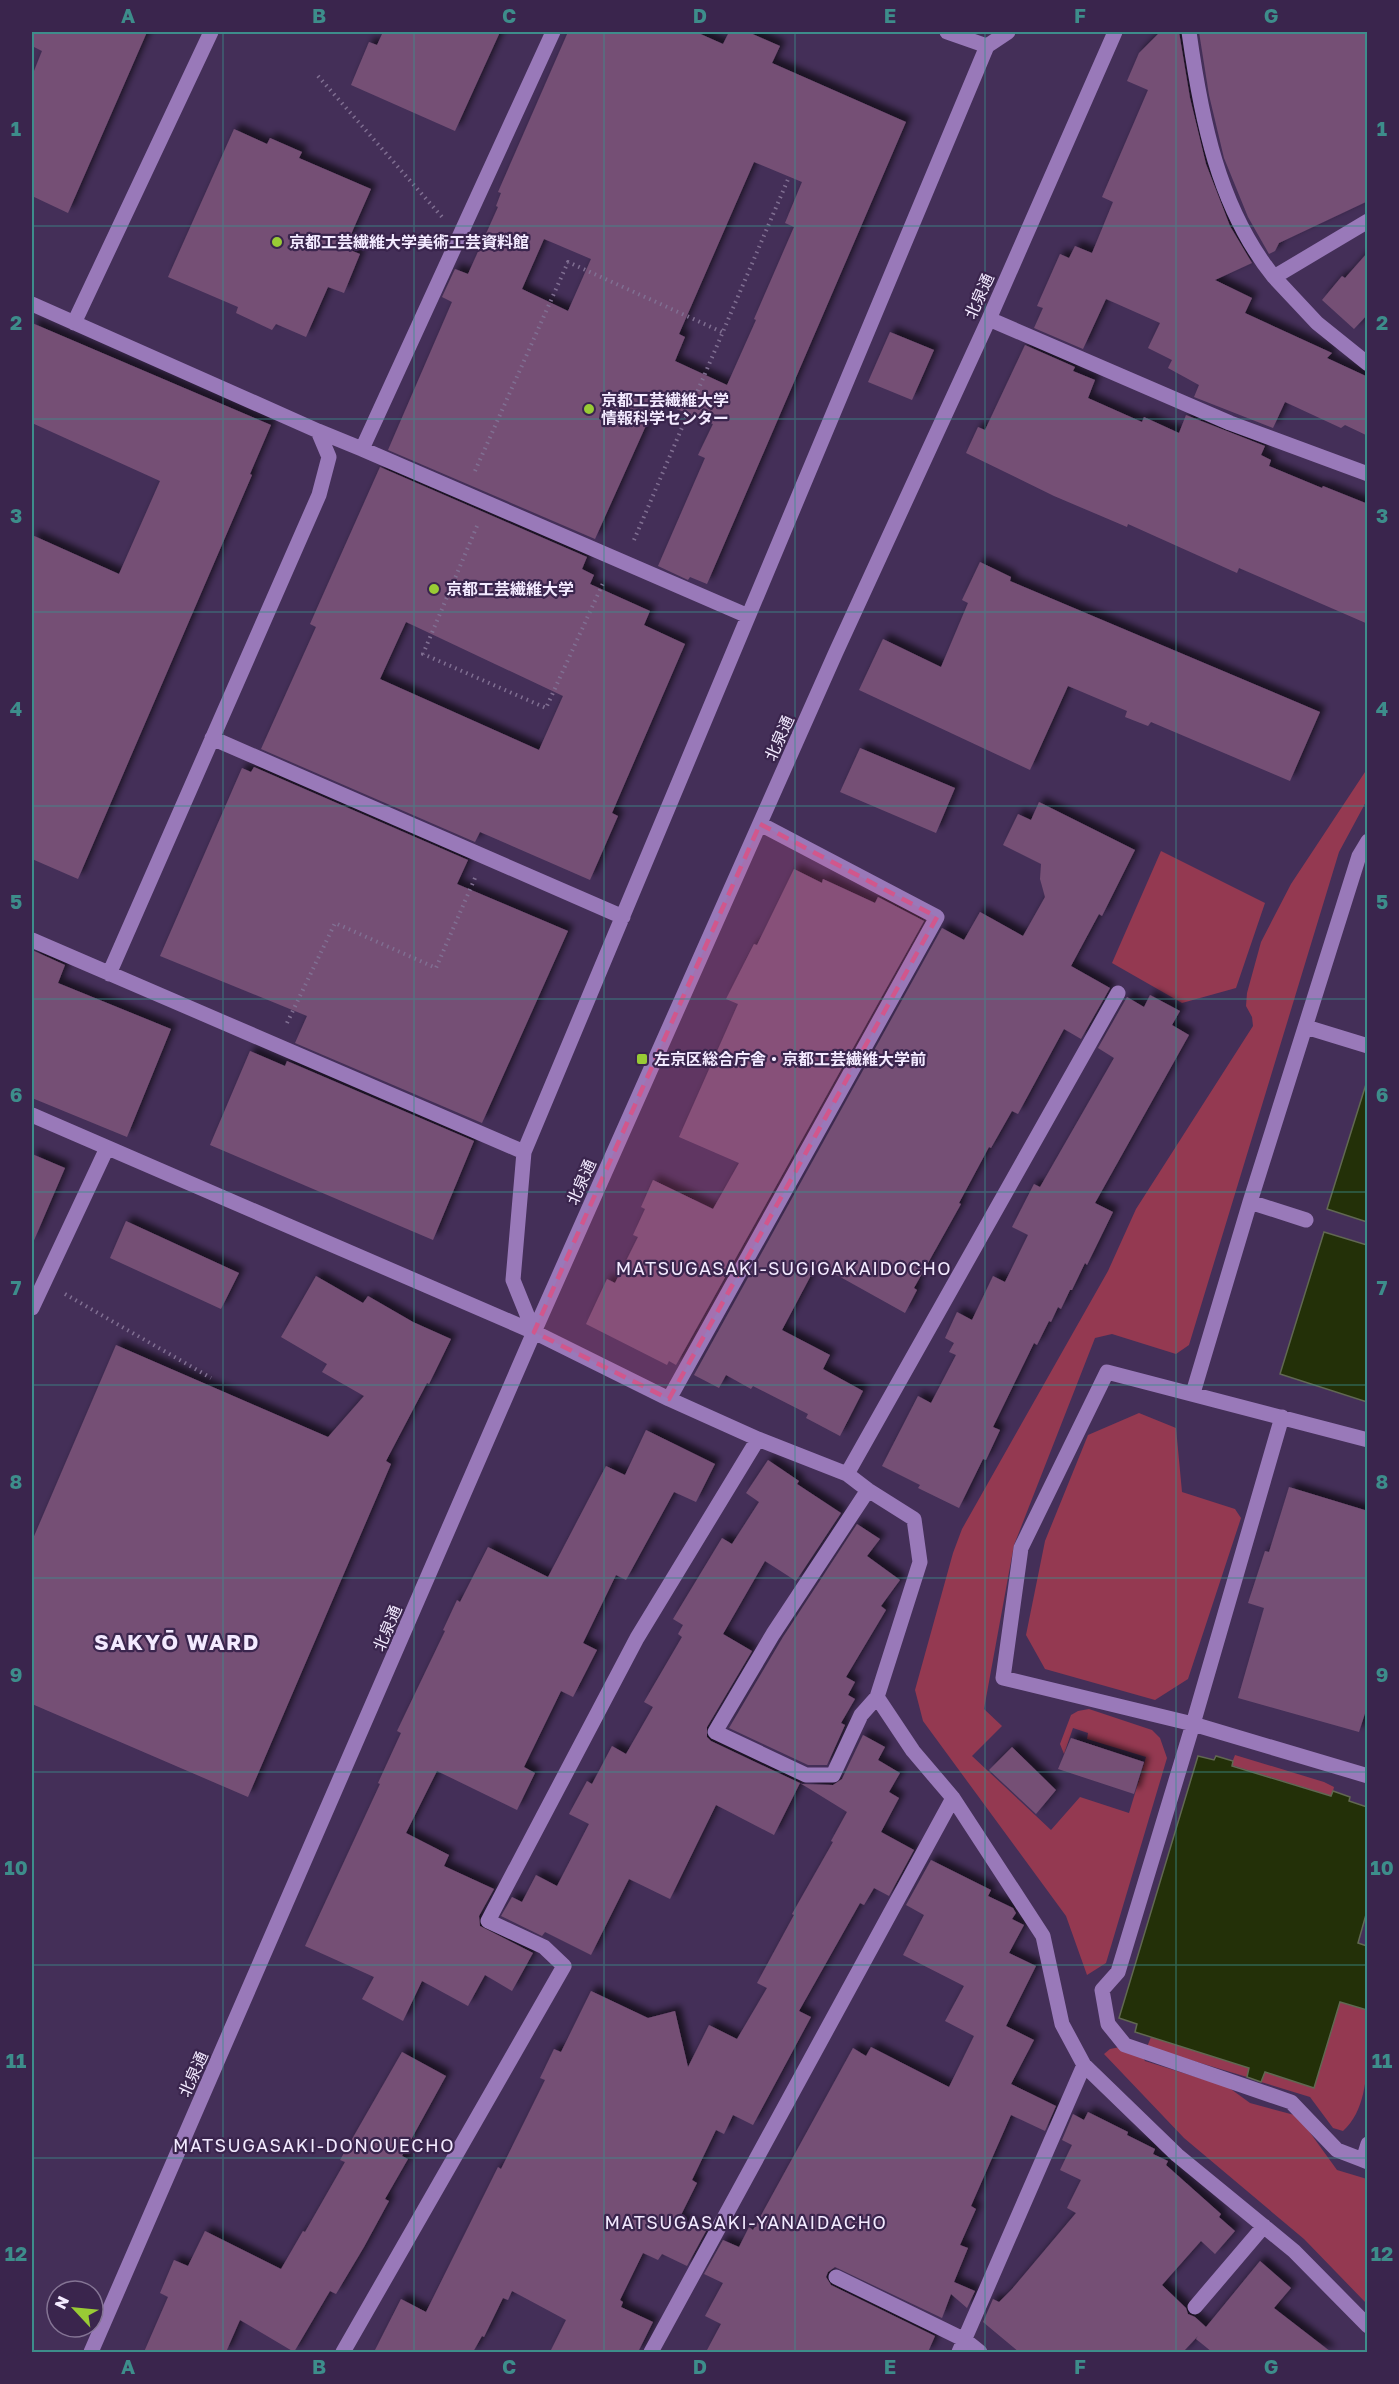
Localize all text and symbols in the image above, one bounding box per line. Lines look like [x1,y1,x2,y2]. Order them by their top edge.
text: A [121,3,135,27]
text: B [312,3,326,27]
text: C [502,3,516,27]
text: D [693,3,707,27]
text: E [884,3,896,27]
text: F [1074,3,1086,27]
text: G [1264,3,1278,27]
text: 1 [11,116,21,140]
text: 1 [1377,116,1387,140]
place label: 京都工芸繊維大学美術工芸資料館 [289,232,529,252]
marker: 京都工芸繊維大学美術工芸資料館 [270,235,284,249]
street label: 北泉通 [960,270,998,322]
text: 2 [10,310,22,334]
text: 2 [1376,310,1388,334]
place label: 京都工芸繊維大学 情報科学センター [601,390,729,428]
marker: 京都工芸繊維大学 情報科学センター [582,402,596,416]
text: 3 [10,503,22,527]
text: 3 [1376,503,1388,527]
place label: 京都工芸繊維大学 [446,579,574,599]
marker: 京都工芸繊維大学 [427,582,441,596]
text: 4 [10,696,22,720]
text: 4 [1376,696,1388,720]
street label: 北泉通 [760,712,798,764]
text: 5 [10,889,22,913]
text: 5 [1376,889,1388,913]
place label: 左京区総合庁舎・京都工芸繊維大学前 [654,1049,926,1069]
marker: 左京区総合庁舎・京都工芸繊維大学前 [635,1052,649,1066]
text: 6 [10,1082,22,1106]
text: 6 [1376,1082,1388,1106]
street label: 北泉通 [562,1156,600,1208]
district label: MATSUGASAKI-SUGIGAKAIDOCHO [616,1257,952,1279]
text: 7 [11,1275,22,1299]
text: 7 [1377,1275,1388,1299]
text: 8 [10,1469,22,1493]
text: 8 [1376,1469,1388,1493]
street label: 北泉通 [368,1602,406,1654]
district label: SAKYŌ WARD [94,1628,260,1655]
text: 9 [10,1662,22,1686]
text: 9 [1376,1662,1388,1686]
text: 10 [4,1855,28,1879]
text: 10 [1370,1855,1394,1879]
text: 11 [6,2048,26,2072]
street label: 北泉通 [174,2048,212,2100]
text: 11 [1372,2048,1392,2072]
district label: MATSUGASAKI-DONOUECHO [173,2134,455,2156]
district label: MATSUGASAKI-YANAIDACHO [605,2211,887,2233]
text: 12 [5,2241,27,2265]
text: 12 [1371,2241,1393,2265]
north arrow [45,2279,105,2339]
text: N [50,2293,73,2312]
text: A [121,2354,135,2378]
text: B [312,2354,326,2378]
text: C [502,2354,516,2378]
text: D [693,2354,707,2378]
text: E [884,2354,896,2378]
text: F [1074,2354,1086,2378]
text: G [1264,2354,1278,2378]

